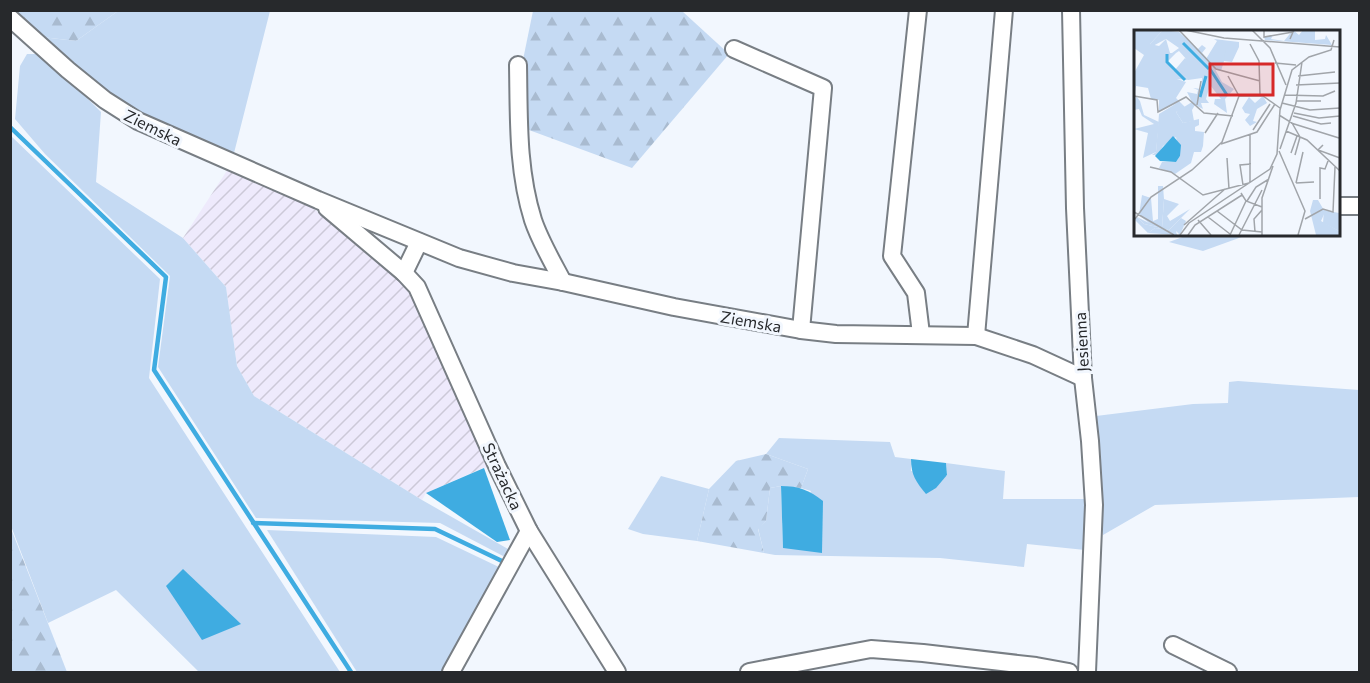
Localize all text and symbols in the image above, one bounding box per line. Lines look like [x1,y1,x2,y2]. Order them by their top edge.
inset map [1134,30,1340,236]
street label: Ziemska [121,105,185,149]
street label: Ziemska [719,306,783,336]
street label: Jesienna [1070,312,1092,372]
street label: Strażacka [479,440,527,512]

